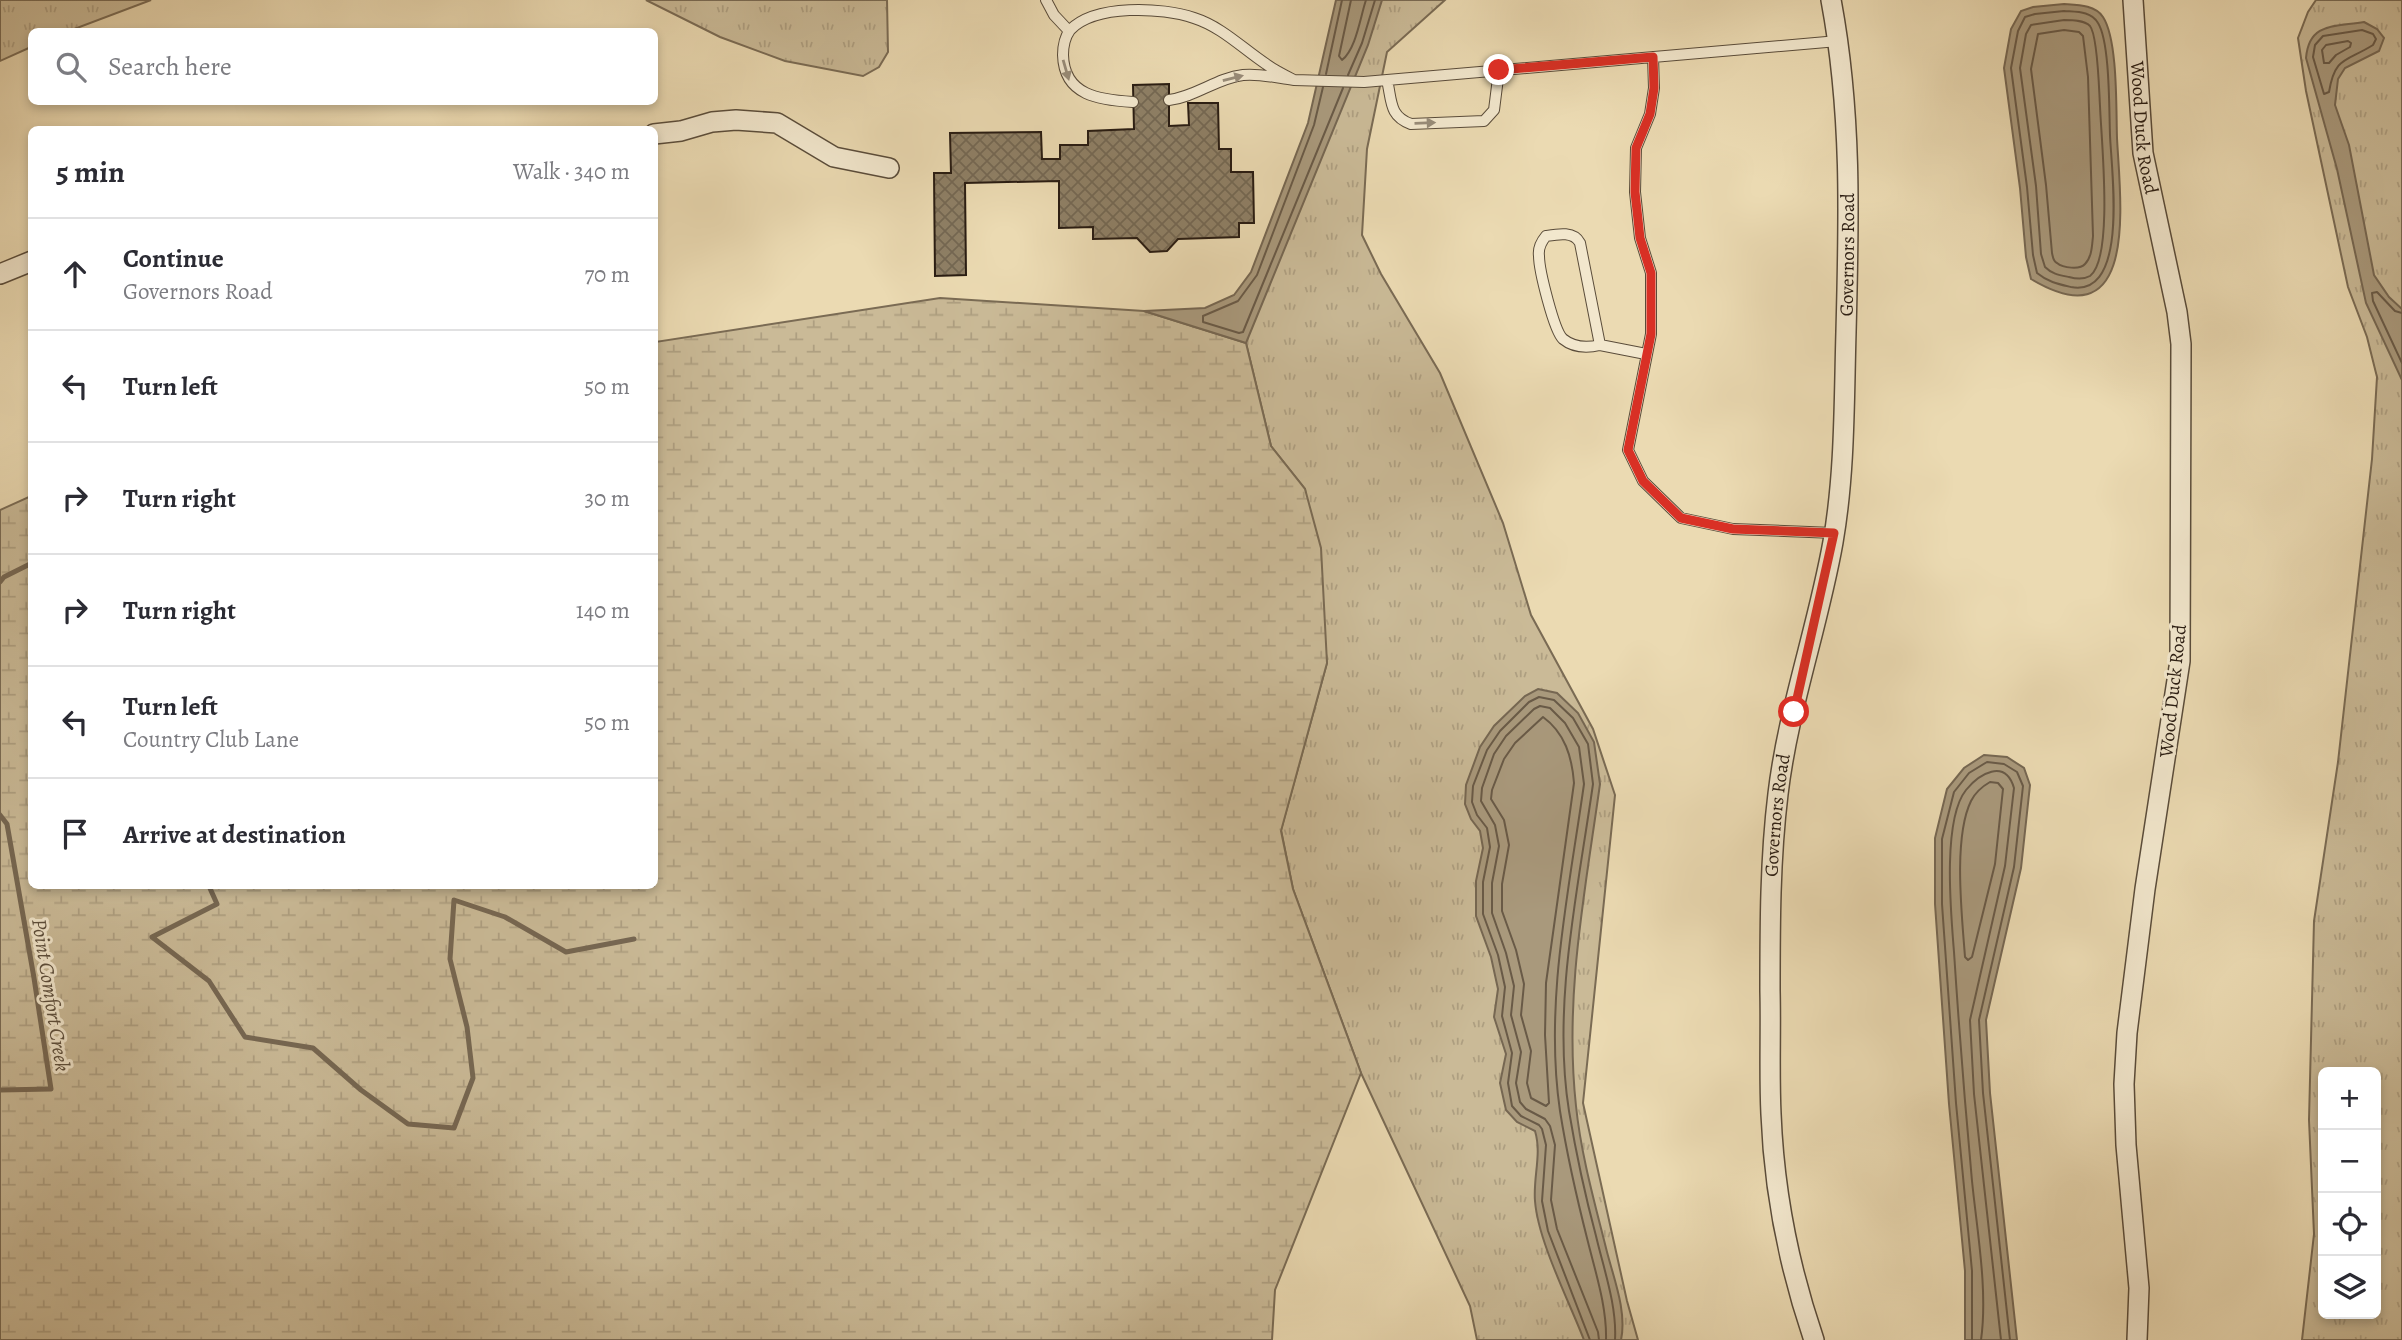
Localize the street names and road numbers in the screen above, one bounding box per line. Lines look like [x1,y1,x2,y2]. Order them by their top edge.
street label: Wood Duck Road [2124,59,2165,197]
street label: Governors Road [1833,192,1861,317]
street label: Wood Duck Road [2153,622,2193,760]
street label: Governors Road [1759,751,1797,877]

